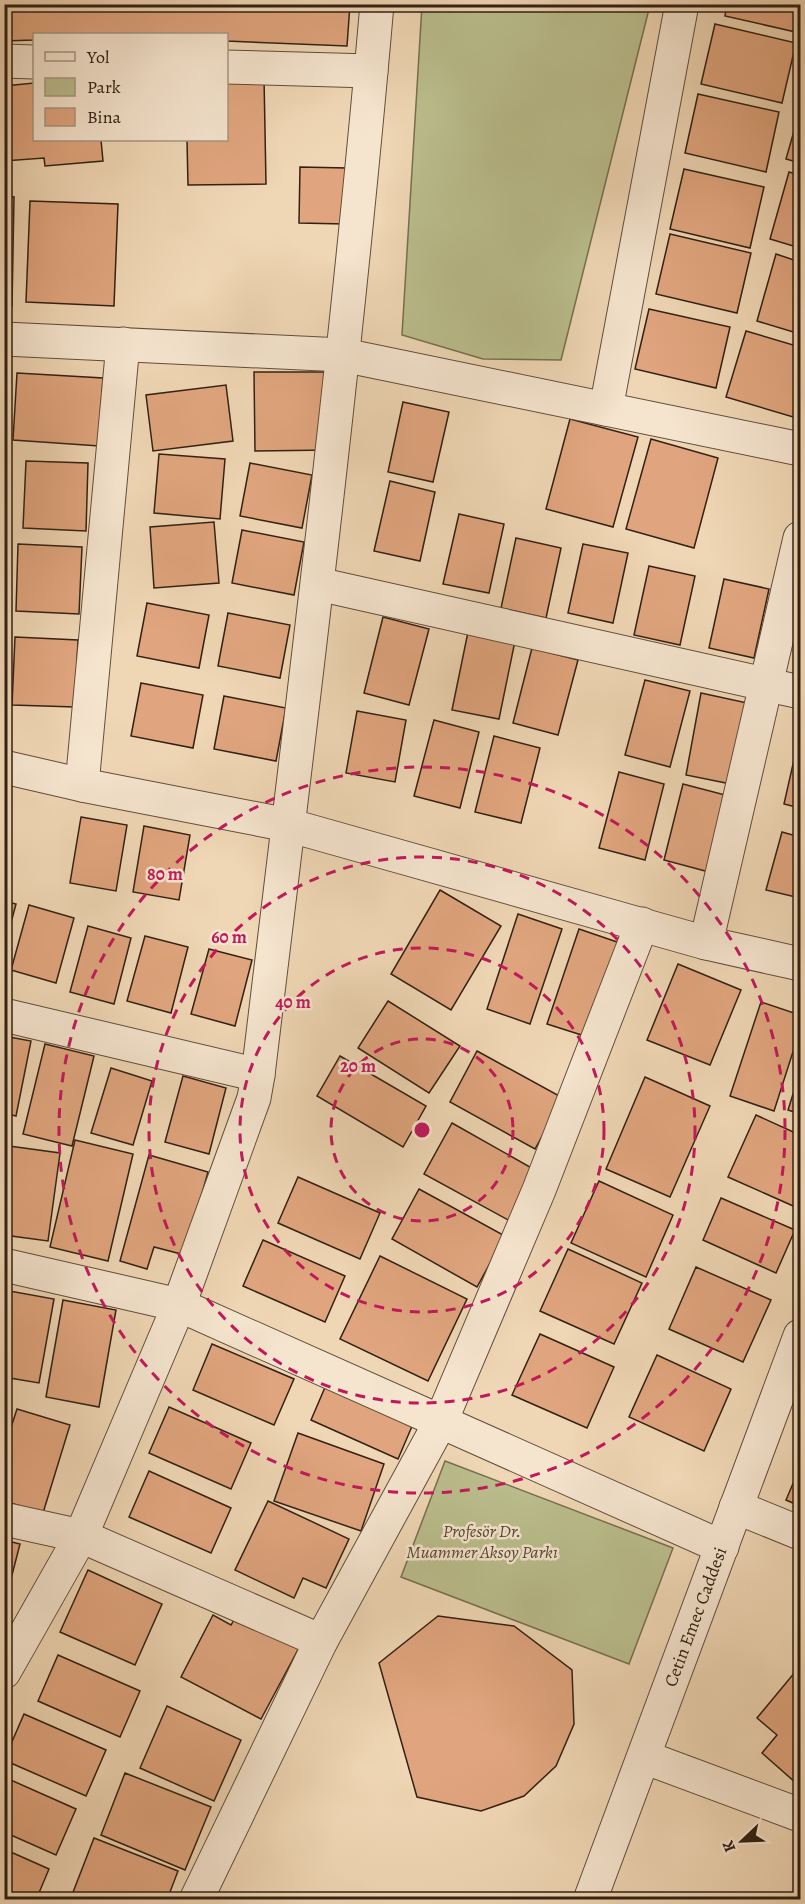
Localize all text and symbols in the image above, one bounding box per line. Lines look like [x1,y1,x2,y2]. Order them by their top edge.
legend [33,33,228,141]
text: Yol [86,45,110,69]
text: Park [87,75,121,99]
text: Bina [87,105,122,129]
text: 80 m [147,862,183,886]
text: 60 m [211,925,247,949]
text: 40 m [275,990,311,1014]
text: 20 m [340,1054,376,1078]
centre of rings [412,1120,432,1140]
park label: Profesör Dr. Muammer Aksoy Parkı [406,1519,558,1564]
street label: Cetin Emec Caddesi [658,1544,732,1690]
north arrow [712,1811,772,1871]
text: K [717,1837,741,1856]

